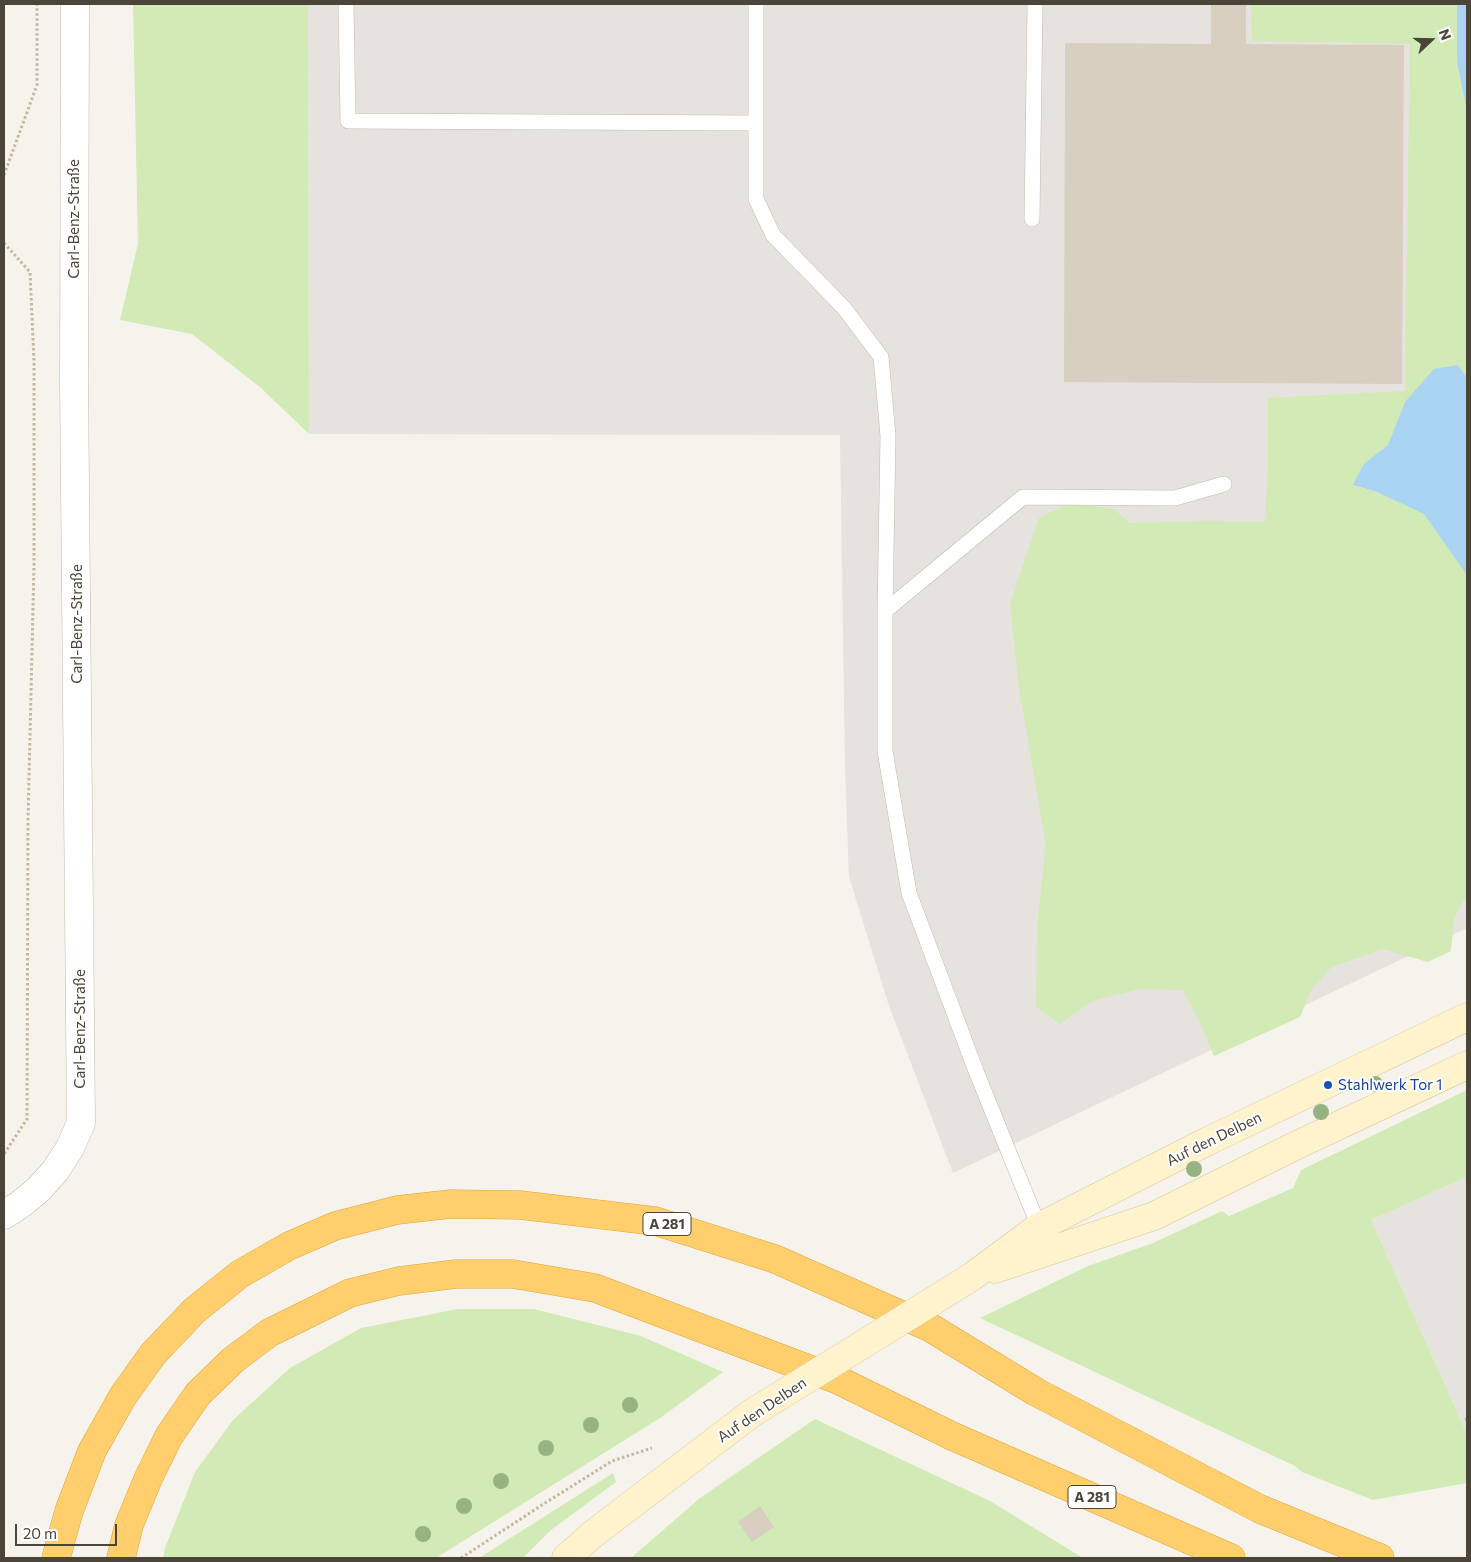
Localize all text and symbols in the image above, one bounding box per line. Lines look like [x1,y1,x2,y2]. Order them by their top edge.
north arrow [1406,15,1456,65]
text: N [1436,26,1455,42]
street label: Carl-Benz-Straße [65,159,83,279]
street label: Carl-Benz-Straße [68,564,86,684]
street label: Carl-Benz-Straße [71,969,89,1089]
place label: Stahlwerk Tor 1 [1338,1076,1442,1094]
marker: Stahlwerk Tor 1 [1322,1079,1334,1091]
street label: Auf den Delben [1164,1108,1264,1170]
road number: A 281 [643,1212,691,1236]
street label: Auf den Delben [714,1374,810,1446]
road number: A 281 [1068,1485,1116,1508]
scale bar [18,1514,120,1546]
text: 20 m [23,1524,57,1542]

